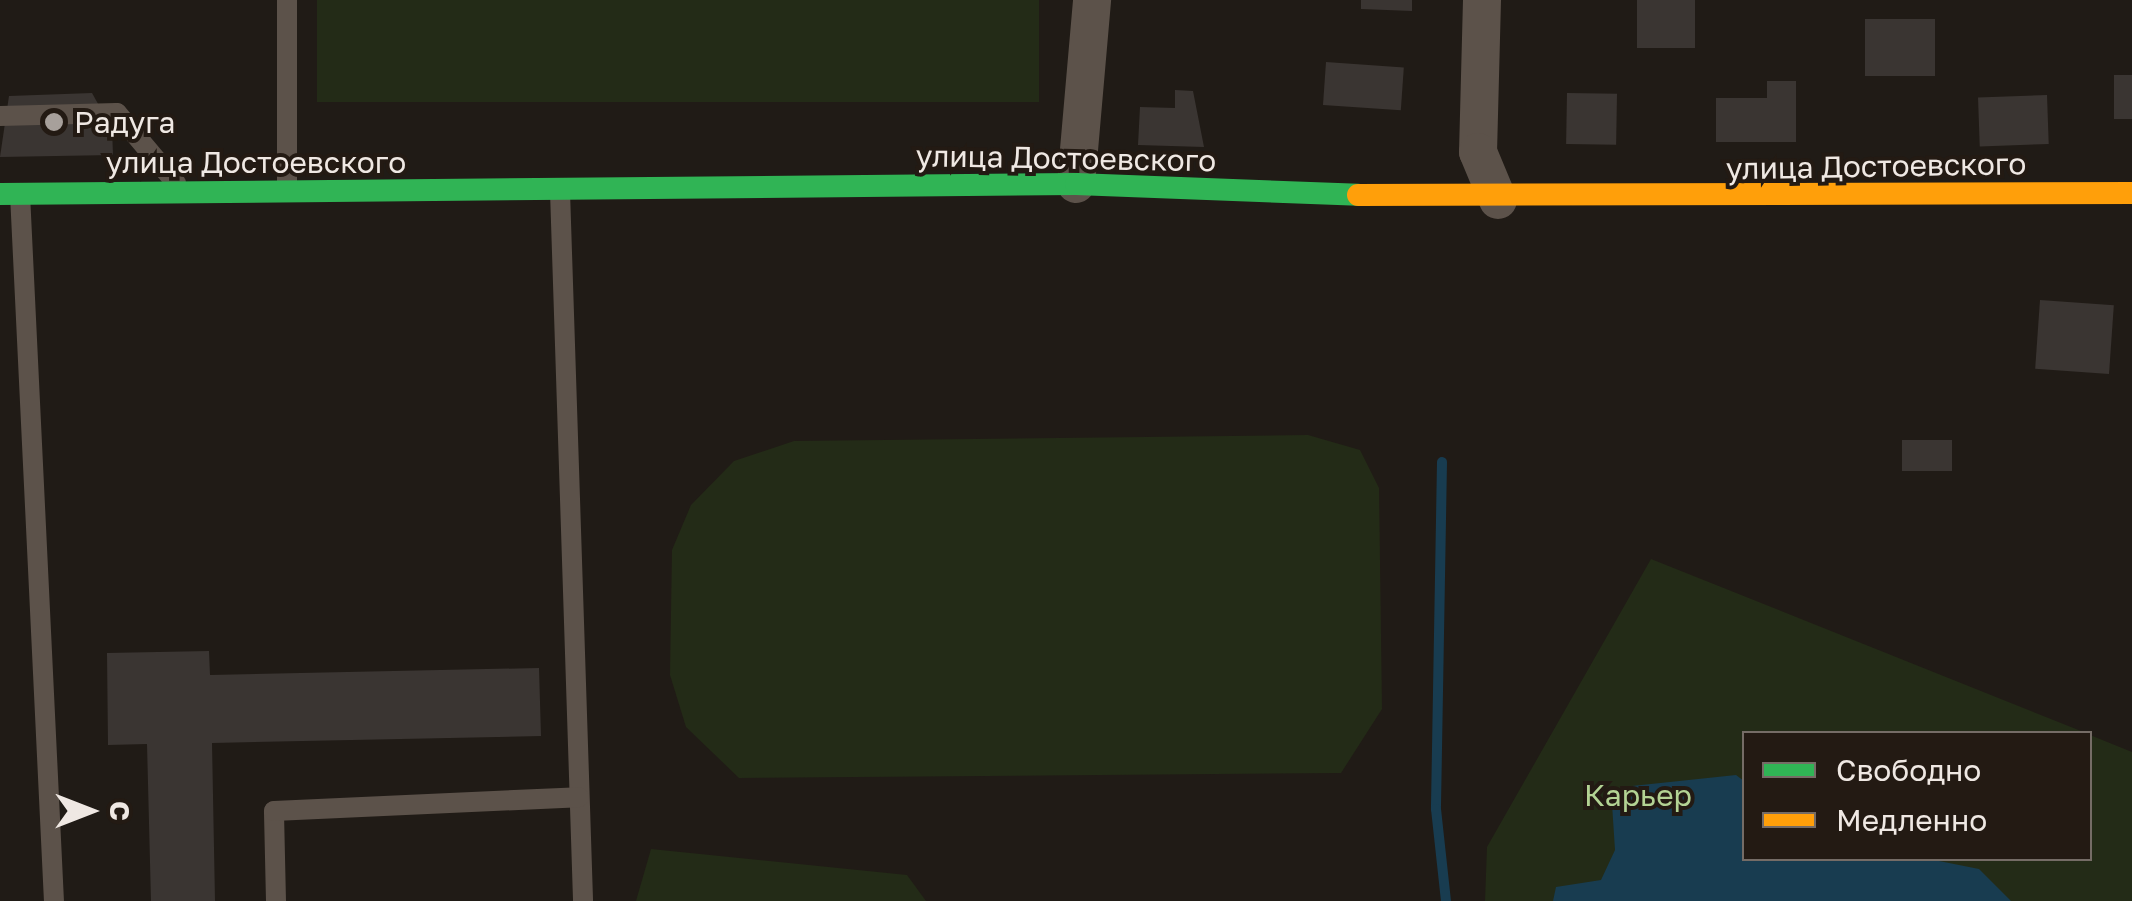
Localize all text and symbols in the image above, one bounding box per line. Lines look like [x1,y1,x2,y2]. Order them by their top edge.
place label: Радуга [74,104,175,140]
marker: Радуга [43,111,65,133]
street label: улица Достоевского [915,137,1217,179]
street label: улица Достоевского [106,144,406,180]
street label: улица Достоевского [1725,145,2027,187]
legend [1742,731,2092,861]
text: Свободно [1836,752,1981,788]
north arrow [40,761,140,861]
park label: Карьер [1584,777,1692,813]
text: С [104,801,137,821]
text: Медленно [1836,802,1987,838]

